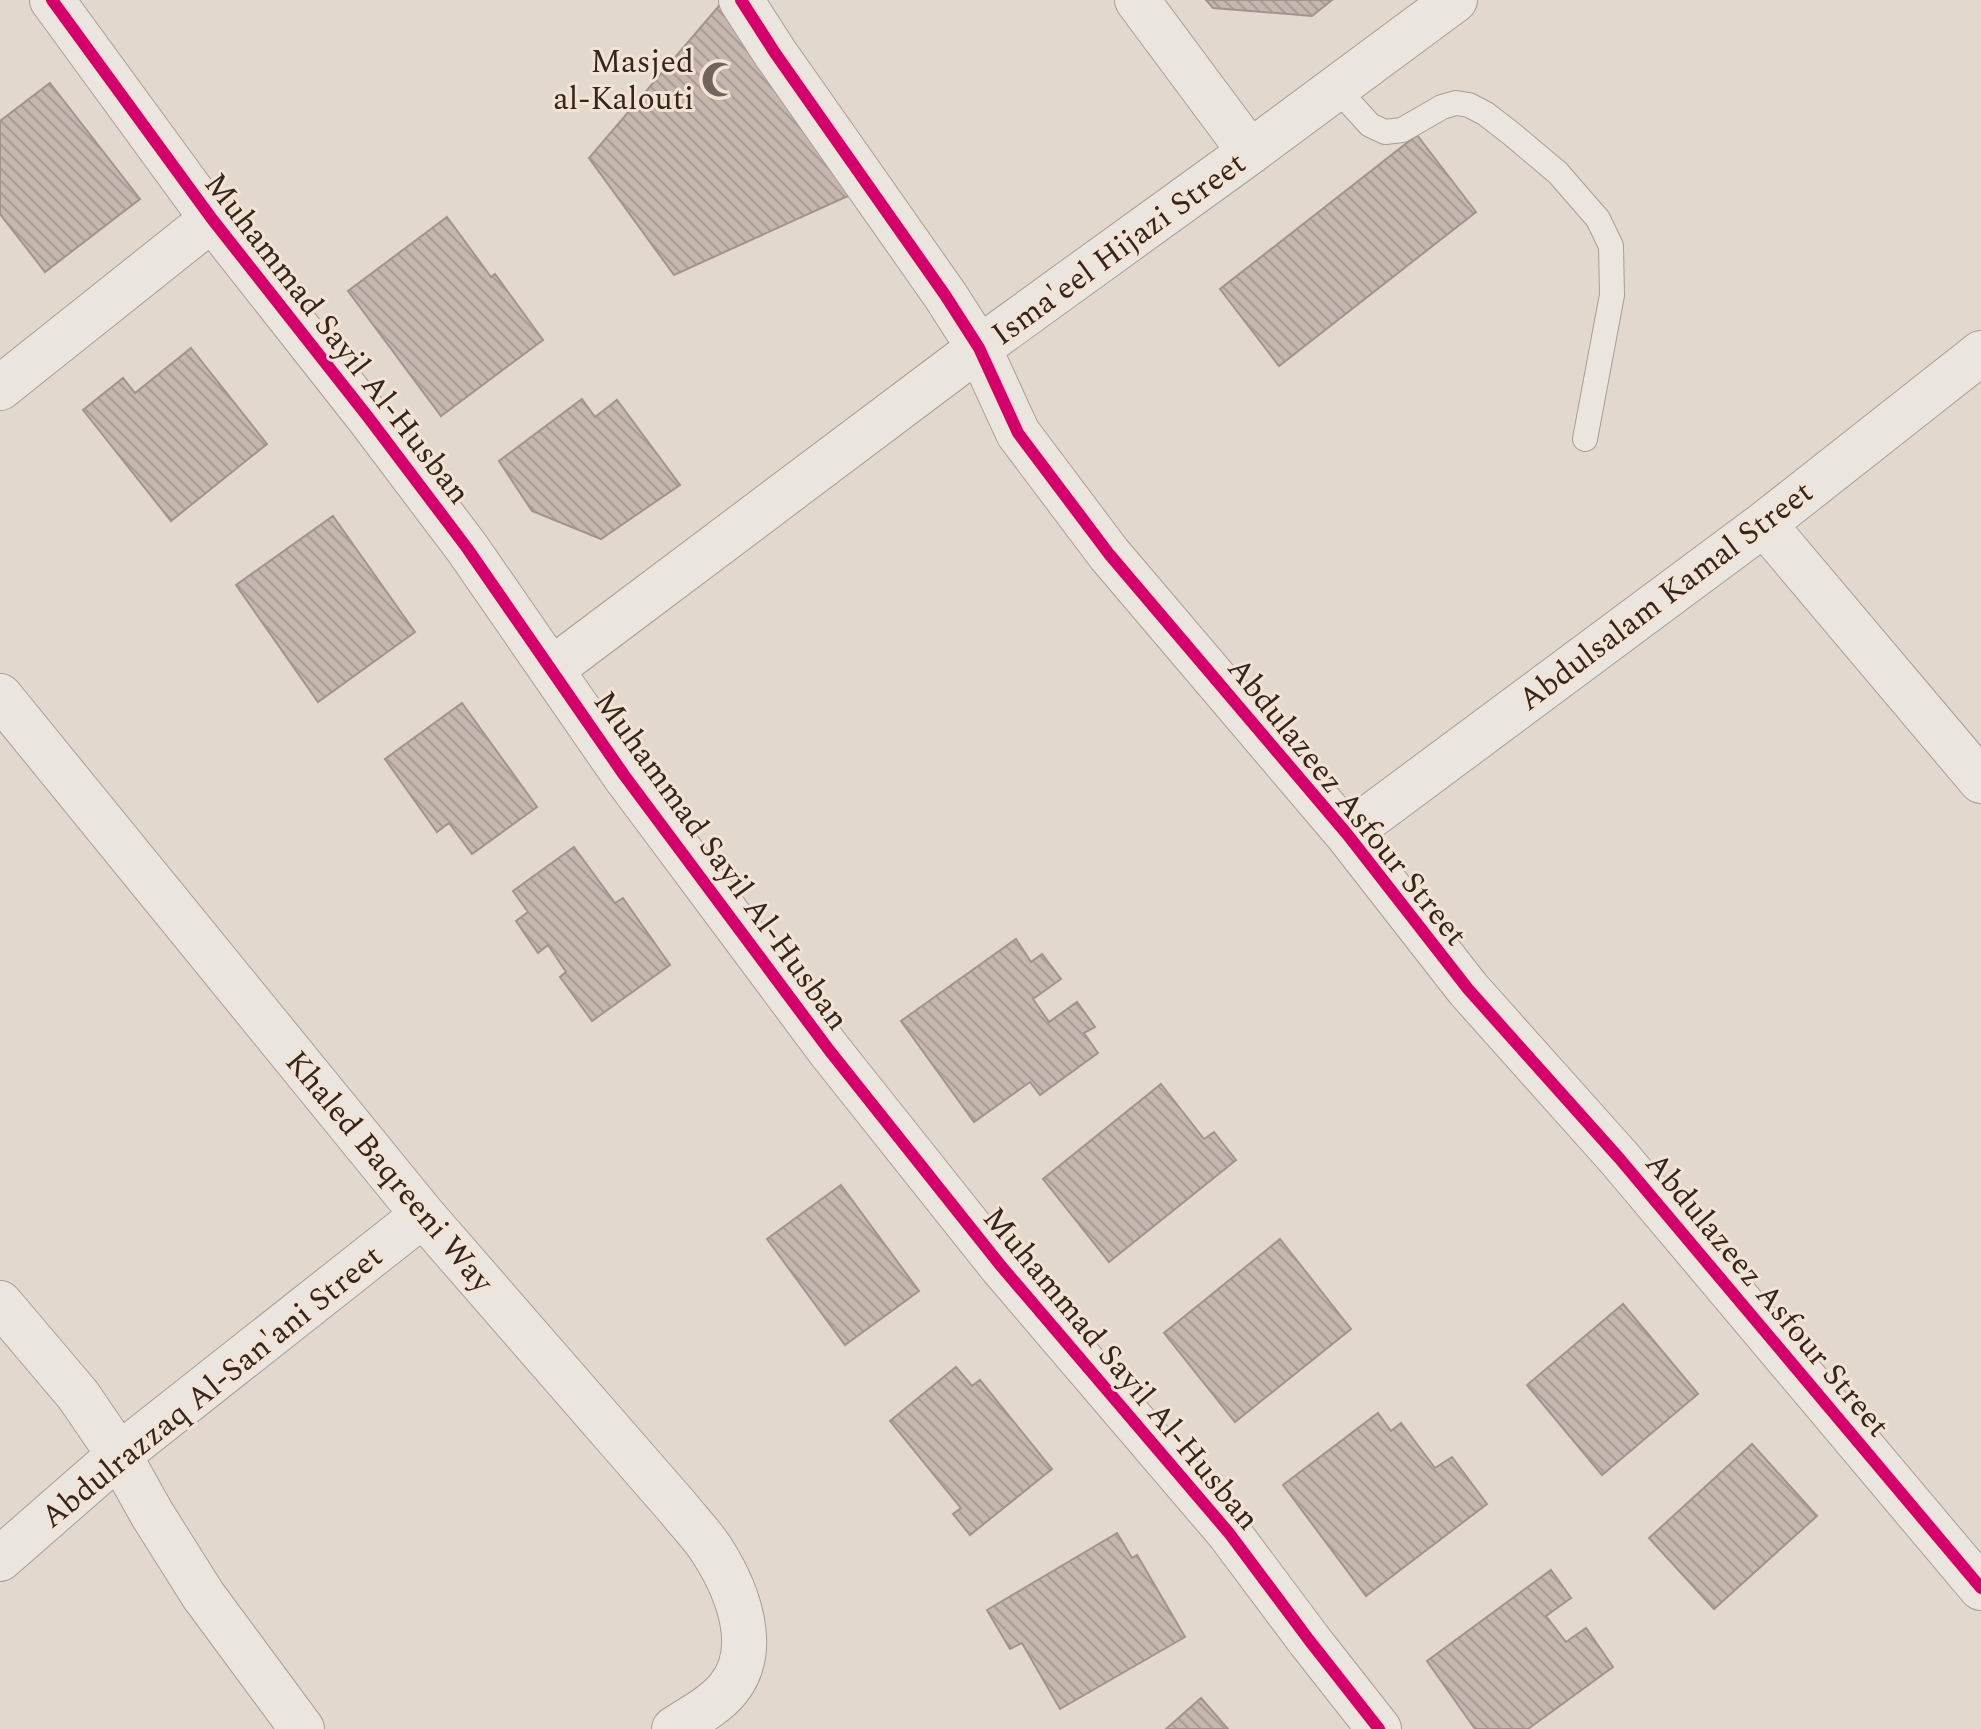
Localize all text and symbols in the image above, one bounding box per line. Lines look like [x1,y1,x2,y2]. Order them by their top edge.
place label: Masjed al-Kalouti [553,38,694,124]
mosque icon: Masjed al-Kalouti [701,60,739,98]
street label: Isma'eel Hijazi Street [981,140,1256,359]
street label: Muhammad Sayil Al-Husban [191,162,482,516]
street label: Abdulsalam Kamal Street [1508,469,1824,724]
street label: Abdulazeez Asfour Street [1215,647,1479,957]
street label: Muhammad Sayil Al-Husban [581,681,861,1041]
street label: Khaled Baqreeni Way [273,1040,506,1305]
street label: Abdulazeez Asfour Street [1632,1141,1901,1449]
street label: Muhammad Sayil Al-Husban [970,1196,1271,1542]
street label: Abdulrazzaq Al-San'ani Street [30,1233,394,1541]

